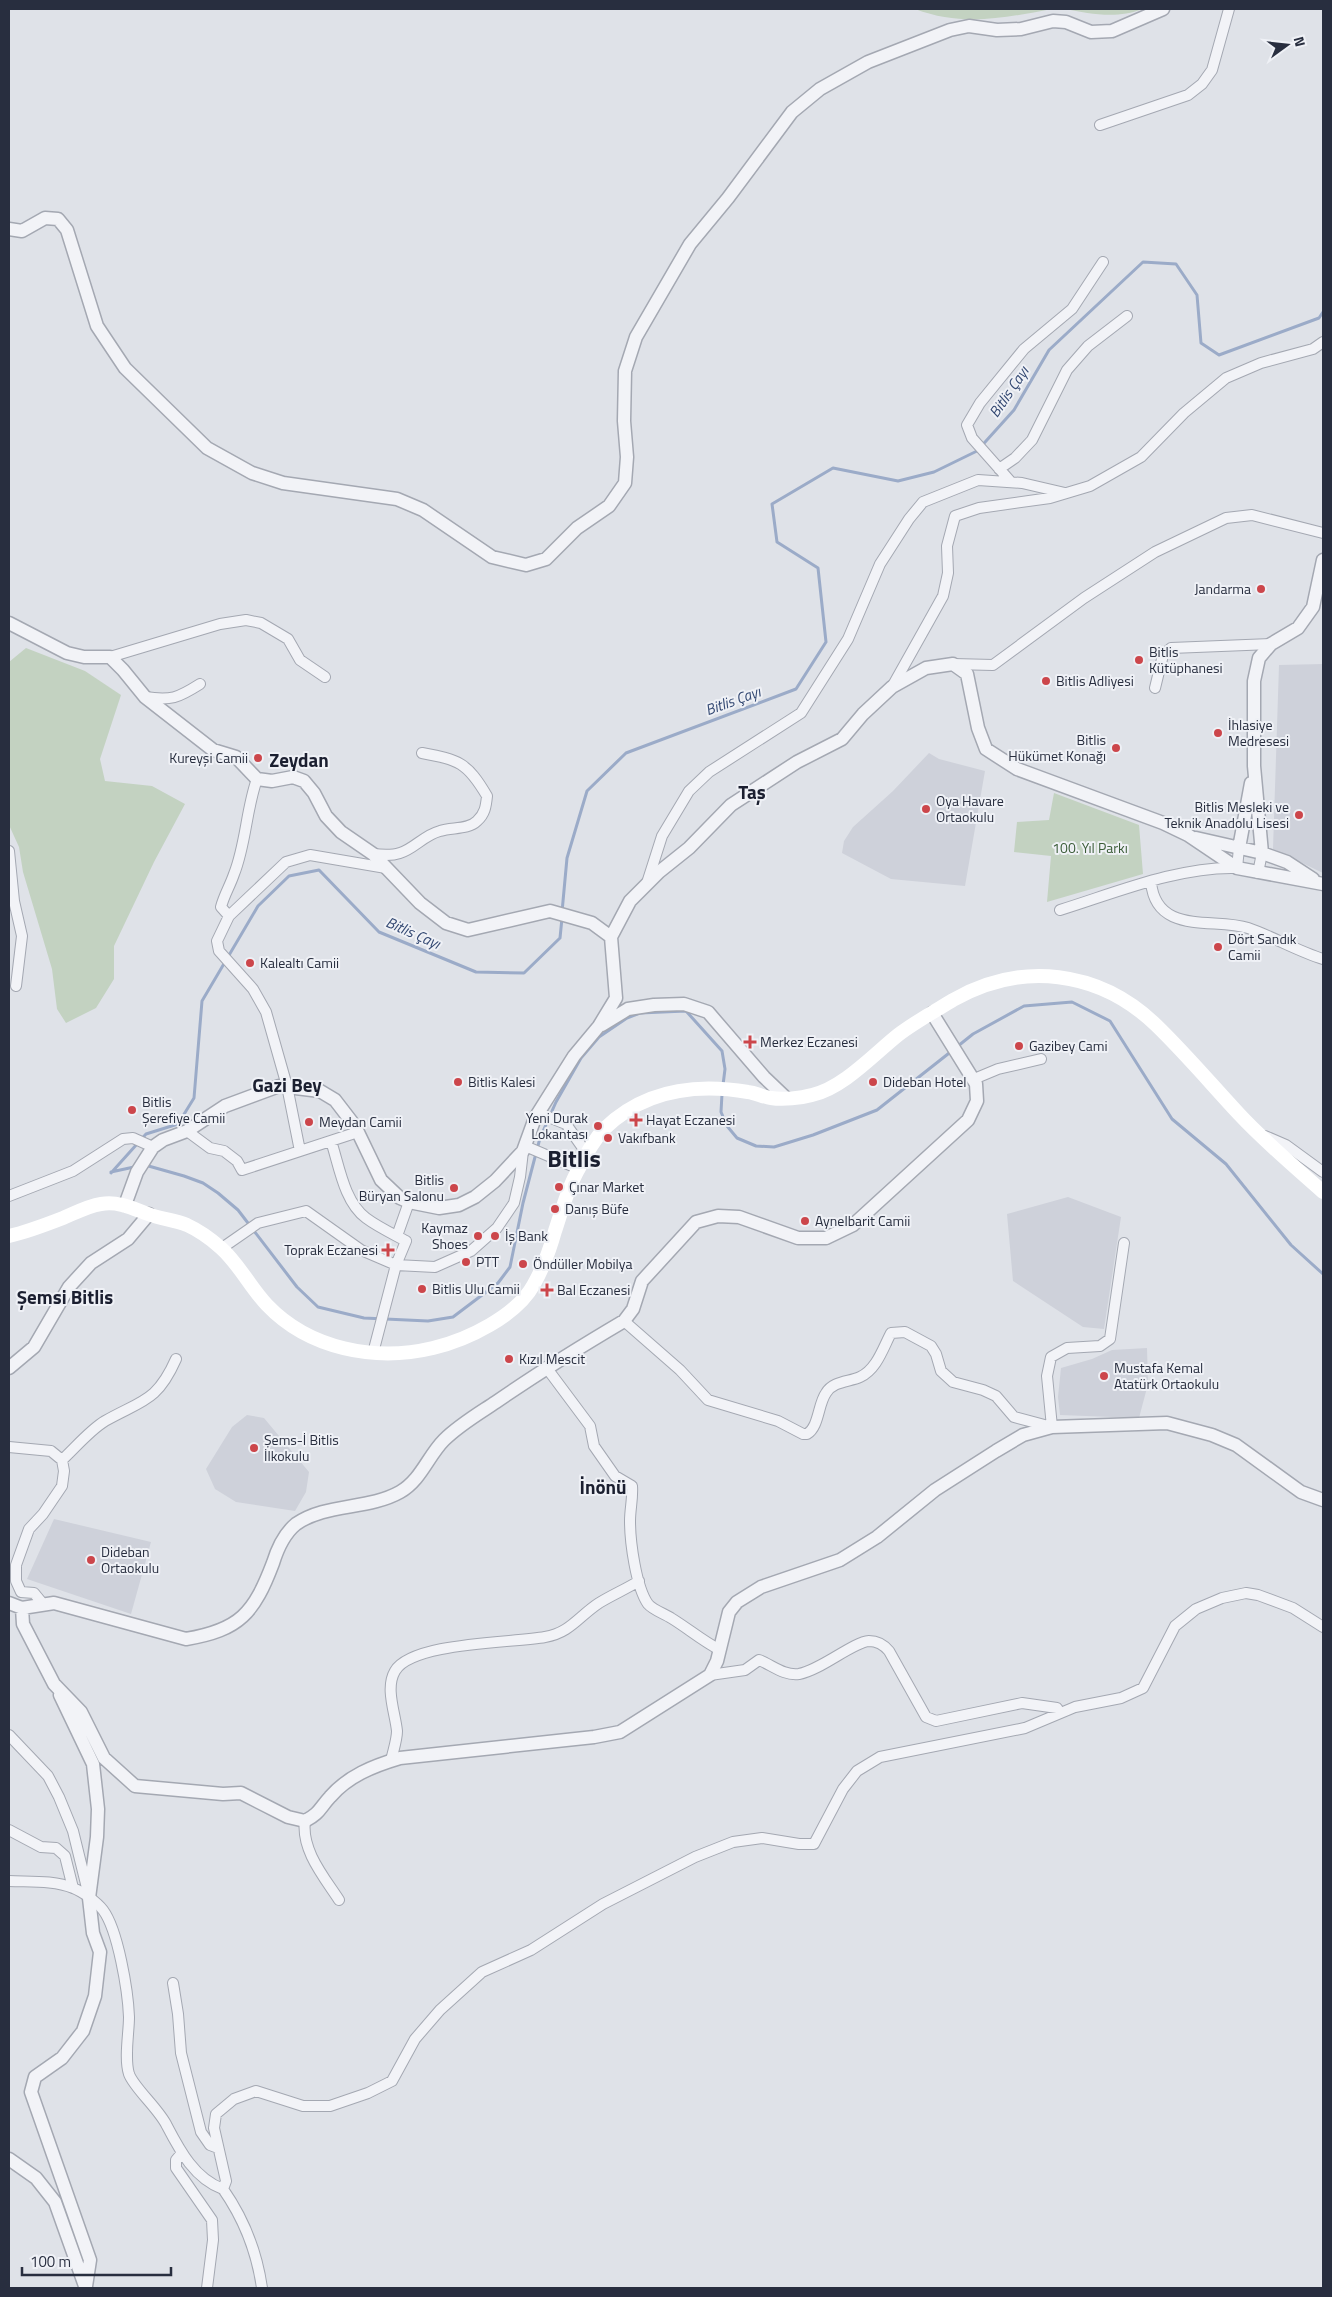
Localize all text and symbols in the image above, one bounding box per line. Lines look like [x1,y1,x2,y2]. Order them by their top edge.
north arrow [1262,20,1312,70]
text: N [1289,34,1311,49]
water label: Bitlis Çayı [983,361,1035,422]
place label: Jandarma [1194,578,1251,599]
marker: Jandarma [1255,583,1267,595]
place label: Bitlis Kütüphanesi [1149,641,1223,678]
marker: Bitlis Kütüphanesi [1133,654,1145,666]
place label: Bitlis Adliyesi [1056,670,1134,691]
marker: Bitlis Adliyesi [1040,675,1052,687]
water label: Bitlis Çayı [702,680,765,721]
place label: İhlasiye Medresesi [1228,714,1289,751]
marker: İhlasiye Medresesi [1212,727,1224,739]
place label: Bitlis Hükümet Konağı [1008,729,1106,766]
marker: Bitlis Hükümet Konağı [1110,742,1122,754]
district label: Zeydan [269,745,329,774]
place label: Kureyşi Camii [169,747,248,768]
marker: Kureyşi Camii [252,752,264,764]
district label: Taş [738,777,766,806]
place label: Oya Havare Ortaokulu [936,790,1004,827]
place label: Bitlis Mesleki ve Teknik Anadolu Lisesi [1164,796,1289,833]
marker: Oya Havare Ortaokulu [920,803,932,815]
marker: Bitlis Mesleki ve Teknik Anadolu Lisesi [1293,809,1305,821]
park label: 100. Yıl Parkı [1052,837,1128,858]
water label: Bitlis Çayı [382,910,445,955]
place label: Dört Sandık Camii [1228,928,1297,965]
marker: Dört Sandık Camii [1212,941,1224,953]
place label: Kalealtı Camii [260,952,339,973]
marker: Kalealtı Camii [244,957,256,969]
place label: Merkez Eczanesi [760,1031,858,1052]
place label: Gazibey Cami [1029,1035,1108,1056]
marker: Merkez Eczanesi [744,1036,756,1048]
marker: Gazibey Cami [1013,1040,1025,1052]
district label: Gazi Bey [252,1070,322,1099]
place label: Bitlis Kalesi [468,1071,535,1092]
place label: Dideban Hotel [883,1071,966,1092]
marker: Bitlis Kalesi [452,1076,464,1088]
marker: Dideban Hotel [867,1076,879,1088]
place label: Bitlis Şerefiye Camii [142,1091,225,1128]
marker: Bitlis Şerefiye Camii [126,1104,138,1116]
place label: Yeni Durak Lokantası [526,1107,588,1144]
place label: Hayat Eczanesi [646,1109,735,1130]
place label: Meydan Camii [319,1111,402,1132]
marker: Hayat Eczanesi [630,1114,642,1126]
marker: Meydan Camii [303,1116,315,1128]
marker: Yeni Durak Lokantası [592,1120,604,1132]
place label: Vakıfbank [618,1127,676,1148]
marker: Vakıfbank [602,1132,614,1144]
district label: Bitlis [547,1140,601,1176]
place label: Bitlis Büryan Salonu [359,1169,444,1206]
place label: Çınar Market [569,1176,644,1197]
marker: Çınar Market [553,1181,565,1193]
marker: Bitlis Büryan Salonu [448,1182,460,1194]
place label: Danış Büfe [565,1198,629,1219]
marker: Danış Büfe [549,1203,561,1215]
place label: Aynelbarit Camii [815,1210,910,1231]
marker: Aynelbarit Camii [799,1215,811,1227]
place label: Kaymaz Shoes [421,1217,468,1254]
place label: İş Bank [505,1225,548,1246]
marker: Kaymaz Shoes [472,1230,484,1242]
marker: İş Bank [489,1230,501,1242]
place label: Toprak Eczanesi [284,1239,378,1260]
marker: Toprak Eczanesi [382,1244,394,1256]
place label: PTT [476,1251,500,1272]
place label: Öndüller Mobilya [533,1253,632,1274]
marker: PTT [460,1256,472,1268]
marker: Öndüller Mobilya [517,1258,529,1270]
place label: Bitlis Ulu Camii [432,1278,520,1299]
place label: Bal Eczanesi [557,1279,630,1300]
district label: Şemsi Bitlis [17,1282,113,1311]
marker: Bitlis Ulu Camii [416,1283,428,1295]
marker: Bal Eczanesi [541,1284,553,1296]
place label: Kızıl Mescit [519,1348,585,1369]
marker: Kızıl Mescit [503,1353,515,1365]
place label: Mustafa Kemal Atatürk Ortaokulu [1114,1357,1219,1394]
marker: Mustafa Kemal Atatürk Ortaokulu [1098,1370,1110,1382]
place label: Şems-İ Bitlis İlkokulu [264,1429,339,1466]
marker: Şems-İ Bitlis İlkokulu [248,1442,260,1454]
district label: İnönü [579,1472,627,1501]
place label: Dideban Ortaokulu [101,1541,159,1578]
marker: Dideban Ortaokulu [85,1554,97,1566]
scale bar [22,2244,171,2276]
text: 100 m [30,2250,71,2273]

